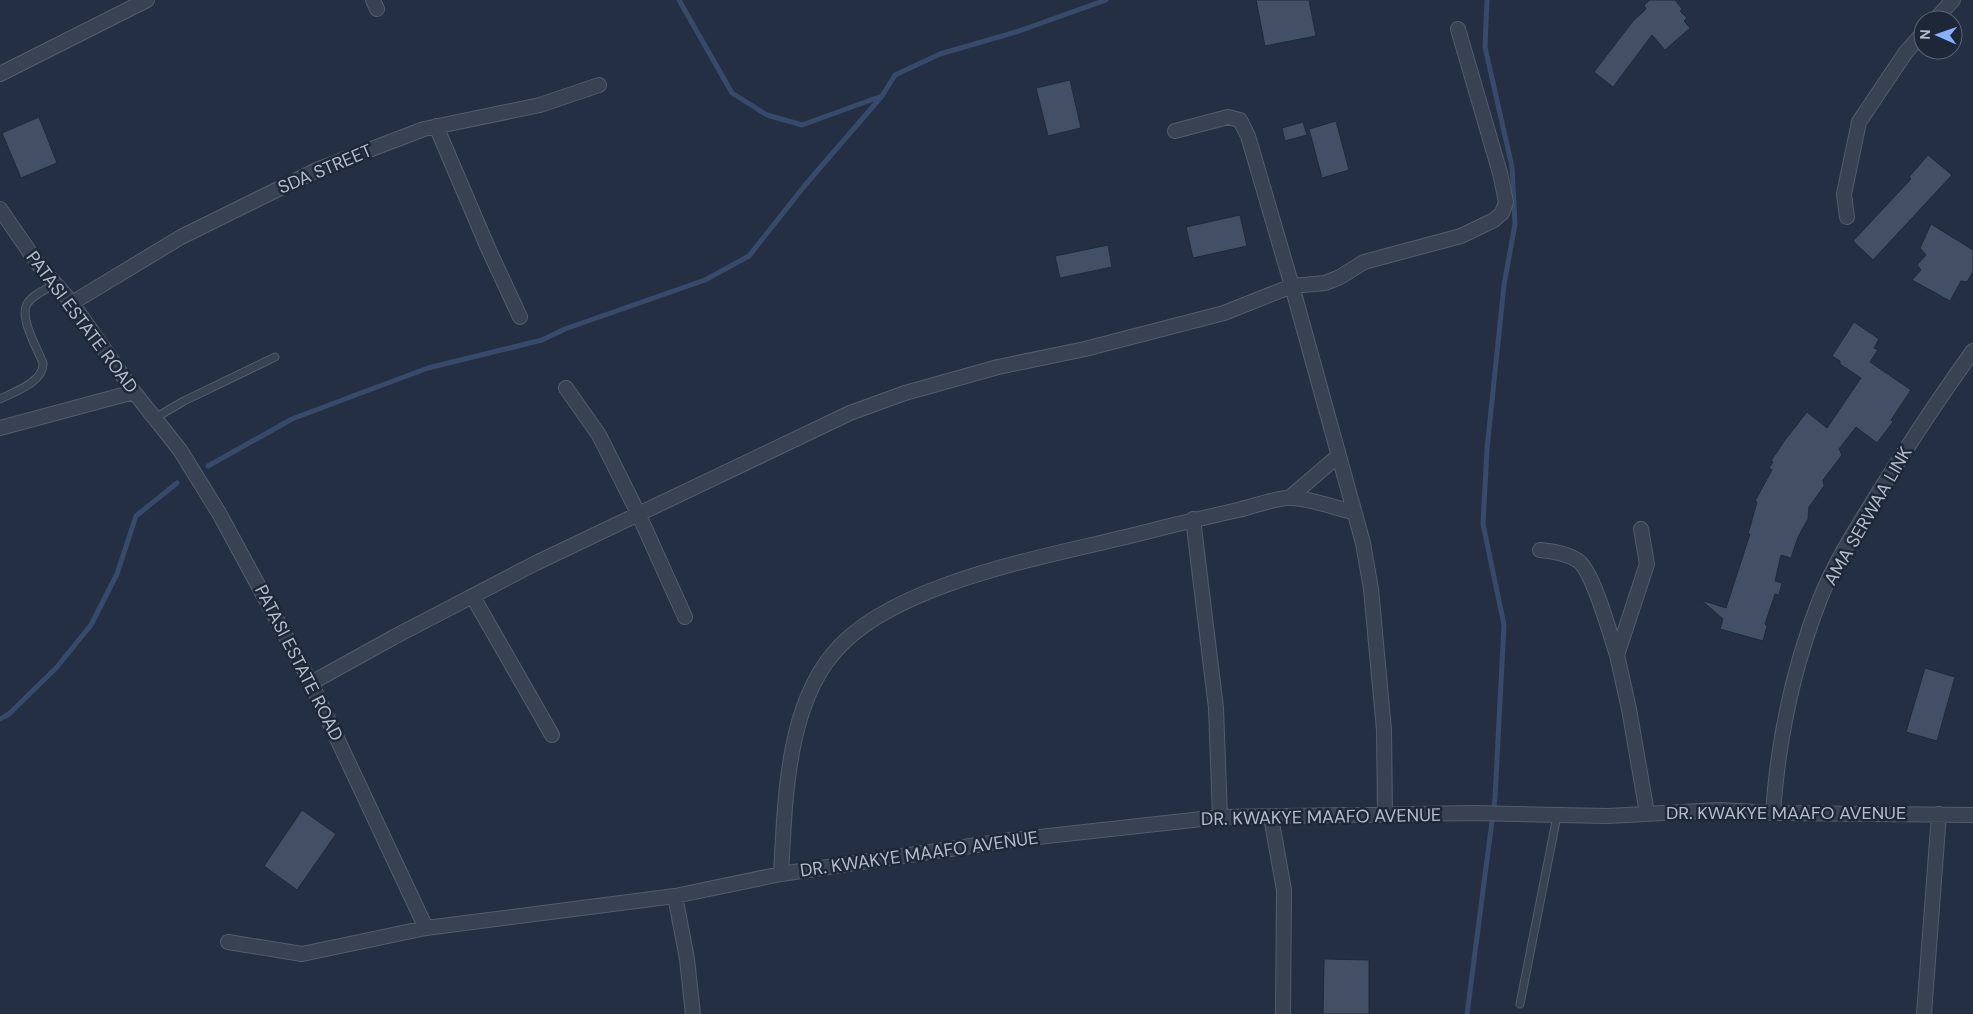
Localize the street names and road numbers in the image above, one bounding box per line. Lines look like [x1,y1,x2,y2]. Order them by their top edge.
street label: SDA STREET [274,138,376,200]
street label: PATASI ESTATE ROAD [21,246,143,398]
street label: AMA SERWAA LINK [1819,442,1918,590]
street label: PATASI ESTATE ROAD [249,581,349,745]
street label: DR. KWAKYE MAAFO AVENUE [1666,801,1906,825]
street label: DR. KWAKYE MAAFO AVENUE [1201,803,1441,831]
street label: DR. KWAKYE MAAFO AVENUE [798,825,1040,883]

